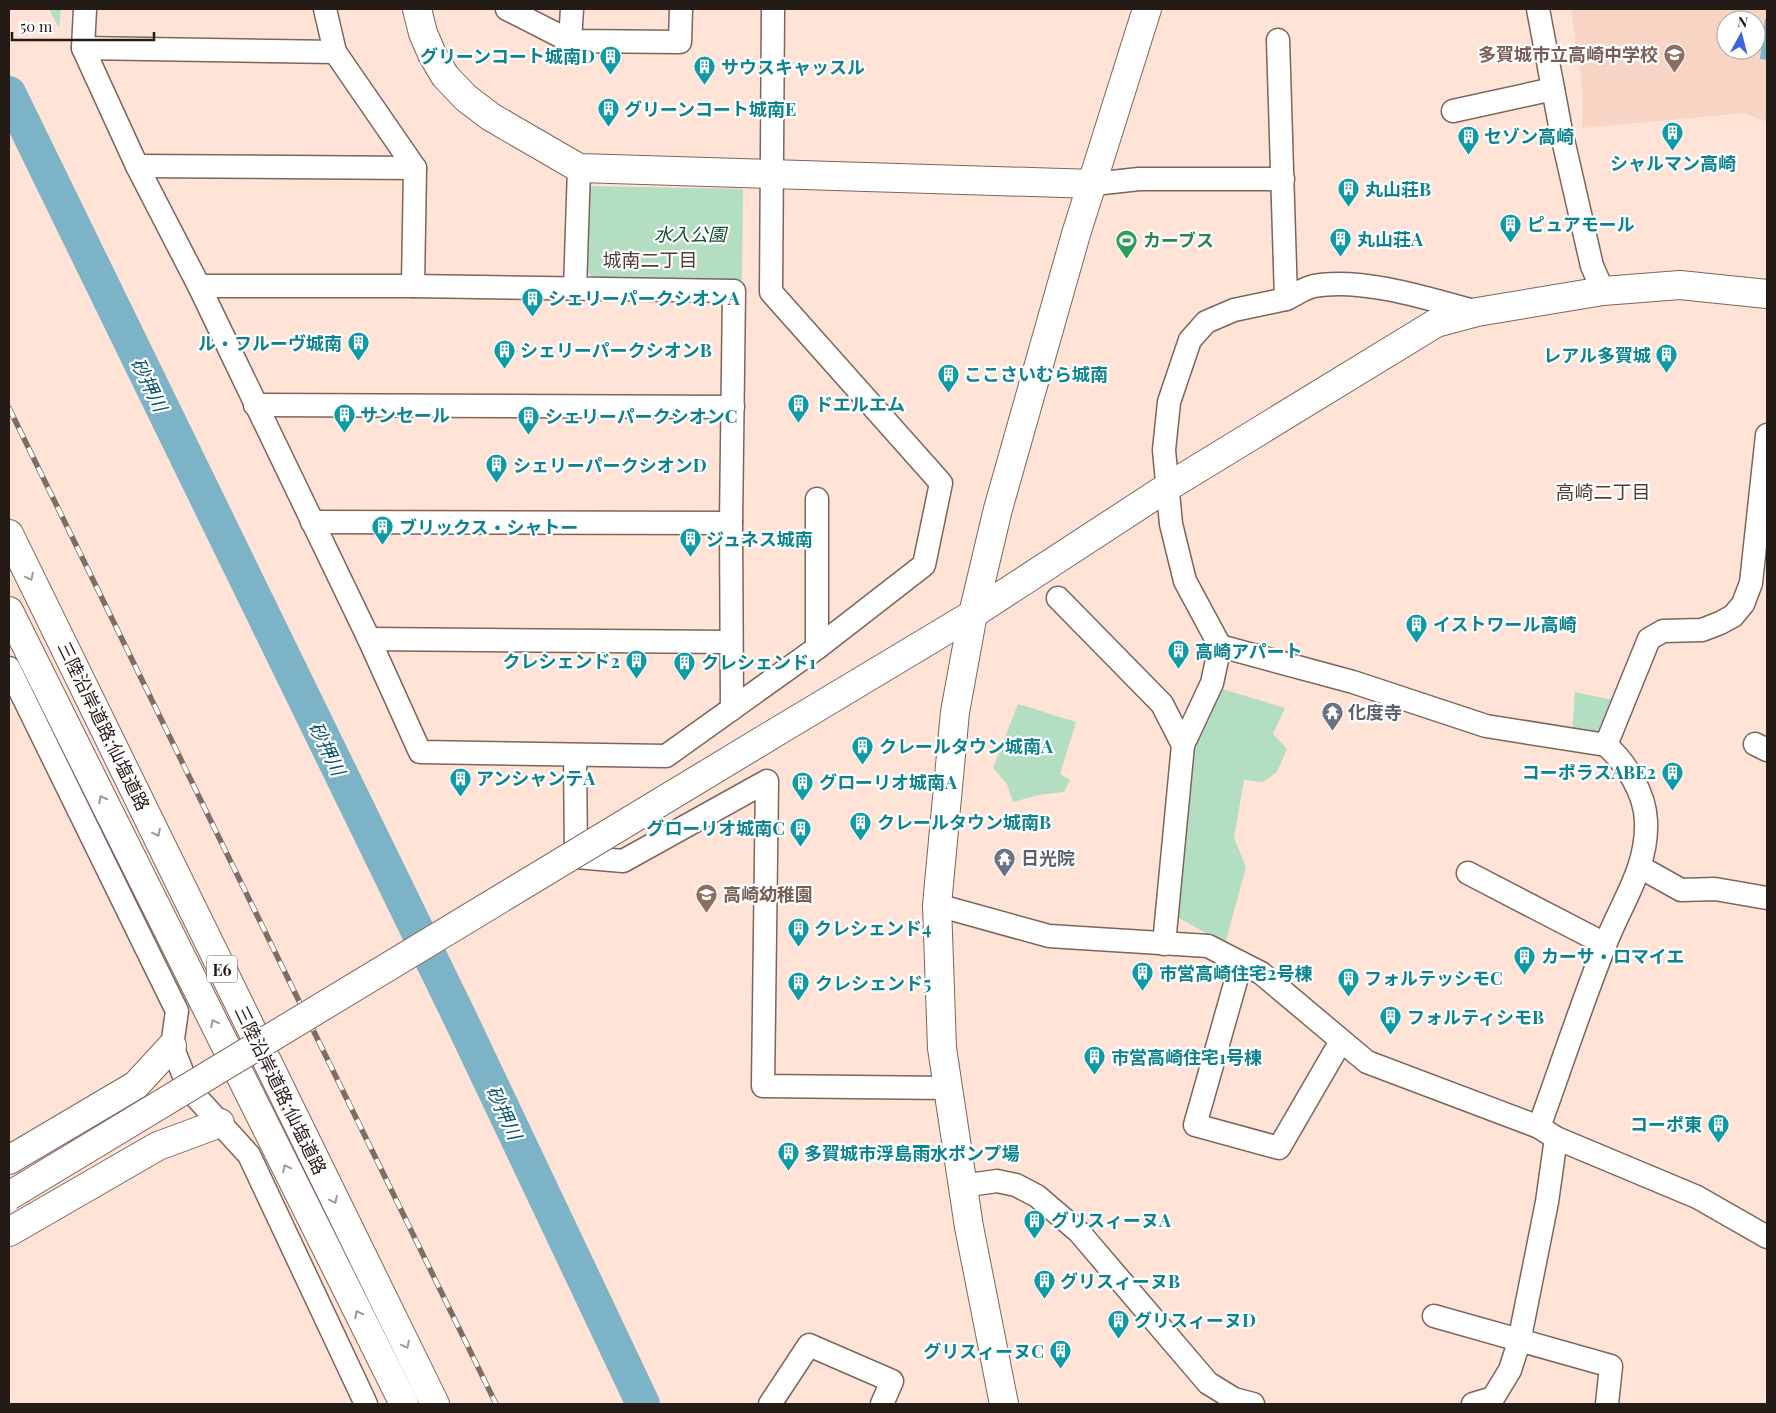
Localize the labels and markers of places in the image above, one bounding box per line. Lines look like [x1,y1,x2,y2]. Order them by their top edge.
place label: 多賀城市立高崎中学校 [1478,42,1658,66]
school or university icon: 多賀城市立高崎中学校 [1662,42,1686,73]
place label: グリーンコート城南D [420,44,595,68]
building icon: グリーンコート城南D [599,44,623,75]
building icon: サウスキャッスル [693,55,717,86]
place label: サウスキャッスル [721,55,865,79]
building icon: グリーンコート城南E [596,97,620,128]
place label: グリーンコート城南E [624,97,797,121]
building icon: シャルマン高崎 [1661,121,1685,152]
building icon: セゾン高崎 [1456,124,1480,155]
place label: セゾン高崎 [1484,124,1574,148]
place label: シャルマン高崎 [1610,151,1736,175]
building icon: 丸山荘B [1337,177,1361,208]
place label: 丸山荘B [1365,177,1431,201]
building icon: ピュアモール [1499,212,1523,243]
place label: ピュアモール [1527,212,1635,236]
building icon: 丸山荘A [1329,227,1353,258]
place label: 丸山荘A [1357,227,1424,251]
sports icon: カーブス [1115,228,1139,259]
place label: カーブス [1143,228,1214,252]
building icon: シェリーパークシオンA [520,286,544,317]
place label: シェリーパークシオンA [548,286,741,310]
place label: ル・フルーヴ城南 [198,331,342,355]
building icon: ル・フルーヴ城南 [346,331,370,362]
building icon: シェリーパークシオンB [492,338,516,369]
place label: シェリーパークシオンB [520,338,712,362]
place label: レアル多賀城 [1543,343,1651,367]
building icon: レアル多賀城 [1655,343,1679,374]
building icon: ここさいむら城南 [936,362,960,393]
place label: ここさいむら城南 [964,362,1108,386]
building icon: ドエルエム [787,392,811,423]
place label: ドエルエム [815,392,905,416]
building icon: サンセール [332,403,356,434]
place label: サンセール [360,403,450,427]
building icon: シェリーパークシオンC [517,404,541,435]
place label: シェリーパークシオンC [545,404,738,428]
building icon: シェリーパークシオンD [485,453,509,484]
place label: シェリーパークシオンD [513,453,707,477]
building icon: ブリックス・シャトー [371,515,395,546]
place label: ブリックス・シャトー [399,515,578,539]
building icon: ジュネス城南 [678,527,702,558]
place label: ジュネス城南 [706,527,813,551]
building icon: イストワール高崎 [1405,612,1429,643]
place label: イストワール高崎 [1433,612,1576,636]
building icon: 高崎アパート [1167,639,1191,670]
place label: 高崎アパート [1195,639,1303,663]
place label: クレシェンド2 [503,649,620,673]
building icon: クレシェンド2 [624,649,648,680]
building icon: クレシェンド1 [673,650,697,681]
place label: クレシェンド1 [701,650,816,674]
temple icon: 化度寺 [1320,700,1344,731]
place label: 化度寺 [1348,700,1402,724]
building icon: クレールタウン城南A [851,734,875,765]
place label: クレールタウン城南A [879,734,1054,758]
place label: コーポラスABE2 [1522,760,1656,784]
building icon: コーポラスABE2 [1660,760,1684,791]
building icon: アンシャンテA [448,766,472,797]
place label: アンシャンテA [476,766,596,790]
building icon: グローリオ城南A [791,770,815,801]
place label: グローリオ城南A [819,770,958,794]
building icon: クレールタウン城南B [849,810,873,841]
place label: クレールタウン城南B [877,810,1051,834]
place label: グローリオ城南C [646,816,785,840]
building icon: グローリオ城南C [789,816,813,847]
temple icon: 日光院 [993,846,1017,877]
place label: 日光院 [1021,846,1075,870]
school or university icon: 高崎幼稚園 [695,882,719,913]
place label: 高崎幼稚園 [723,882,813,906]
building icon: クレシェンド4 [786,916,810,947]
place label: クレシェンド4 [814,916,932,940]
building icon: カーサ・ロマイエ [1513,944,1537,975]
place label: カーサ・ロマイエ [1541,944,1684,968]
building icon: 市営高崎住宅2号棟 [1131,961,1155,992]
place label: 市営高崎住宅2号棟 [1159,961,1312,985]
building icon: フォルテッシモC [1336,966,1360,997]
place label: フォルテッシモC [1364,966,1503,990]
building icon: クレシェンド5 [787,971,811,1002]
place label: クレシェンド5 [815,971,931,995]
building icon: フォルティシモB [1379,1005,1403,1036]
place label: フォルティシモB [1407,1005,1544,1029]
building icon: 市営高崎住宅1号棟 [1083,1045,1107,1076]
place label: 市営高崎住宅1号棟 [1111,1045,1262,1069]
place label: コーポ東 [1630,1112,1702,1136]
building icon: コーポ東 [1706,1112,1730,1143]
building icon: 多賀城市浮島雨水ポンプ場 [776,1141,800,1172]
place label: 多賀城市浮島雨水ポンプ場 [804,1141,1019,1165]
building icon: グリスィーヌA [1023,1208,1047,1239]
place label: グリスィーヌA [1051,1208,1172,1232]
building icon: グリスィーヌB [1032,1269,1056,1300]
place label: グリスィーヌB [1060,1269,1180,1293]
building icon: グリスィーヌD [1106,1308,1130,1339]
place label: グリスィーヌD [1134,1308,1256,1332]
place label: グリスィーヌC [923,1339,1044,1363]
building icon: グリスィーヌC [1048,1339,1072,1370]

